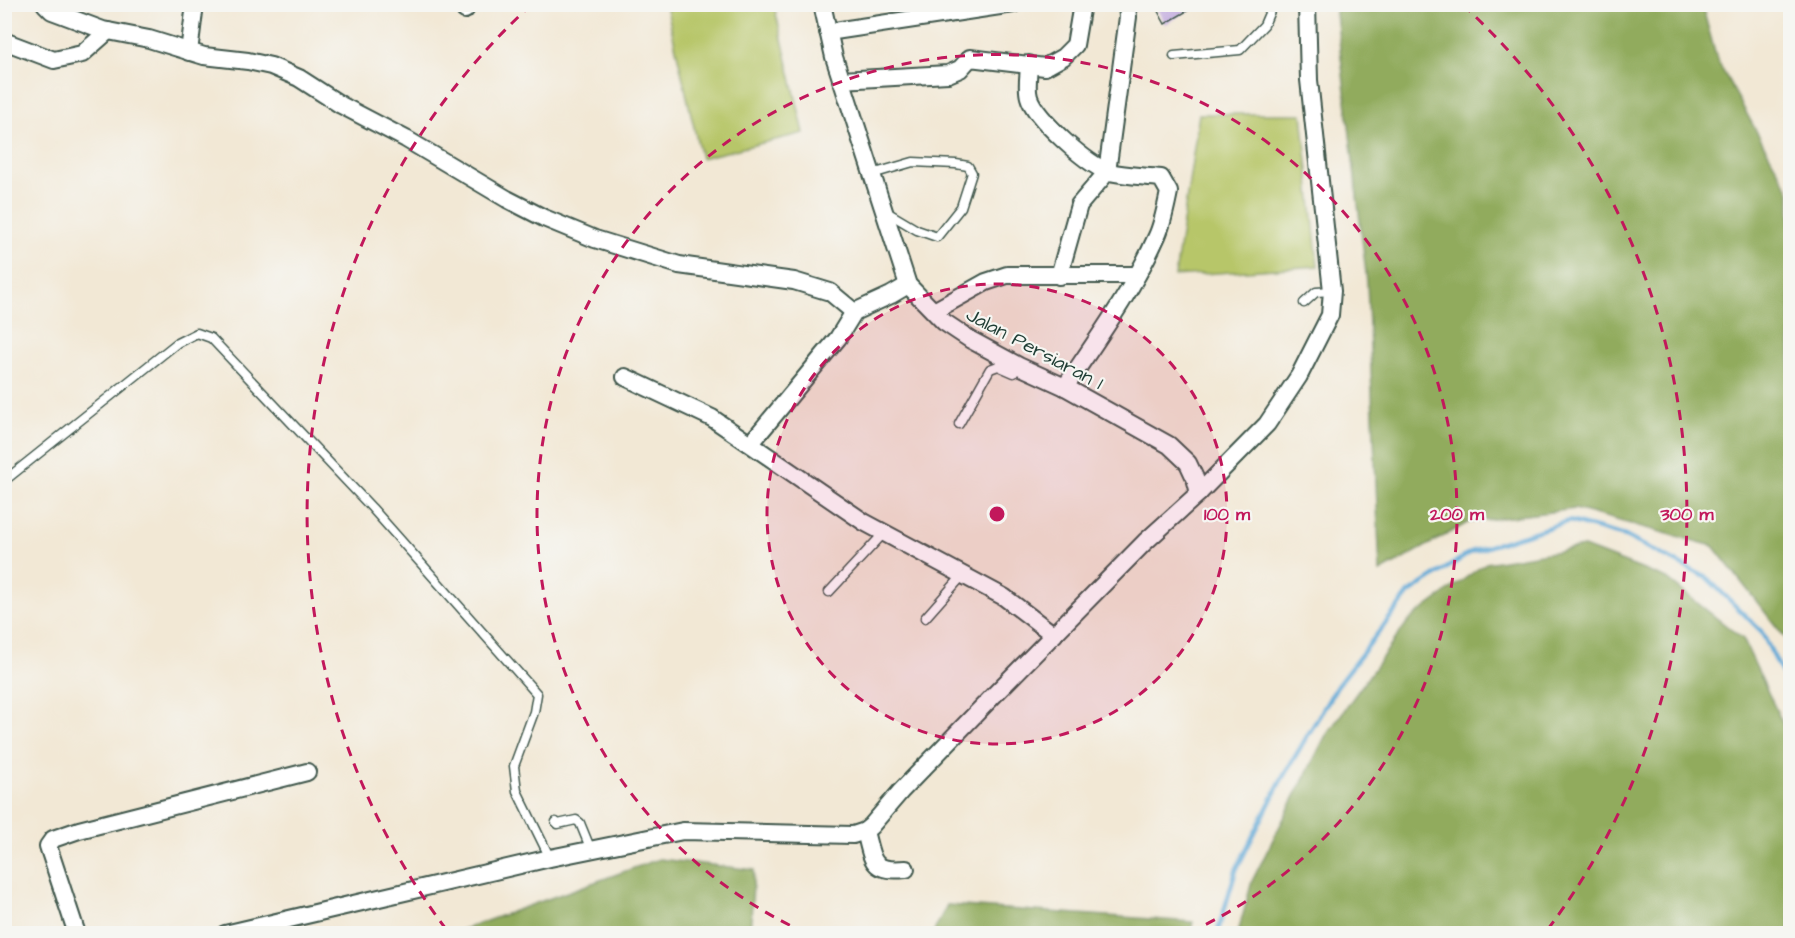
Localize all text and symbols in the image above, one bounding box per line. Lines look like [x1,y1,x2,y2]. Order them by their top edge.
street label: Jalan Persiaran 1 [961,301,1108,397]
text: 100 m [1204,502,1251,527]
text: 200 m [1429,502,1485,527]
text: 300 m [1659,502,1715,527]
centre of rings [987,504,1007,524]

